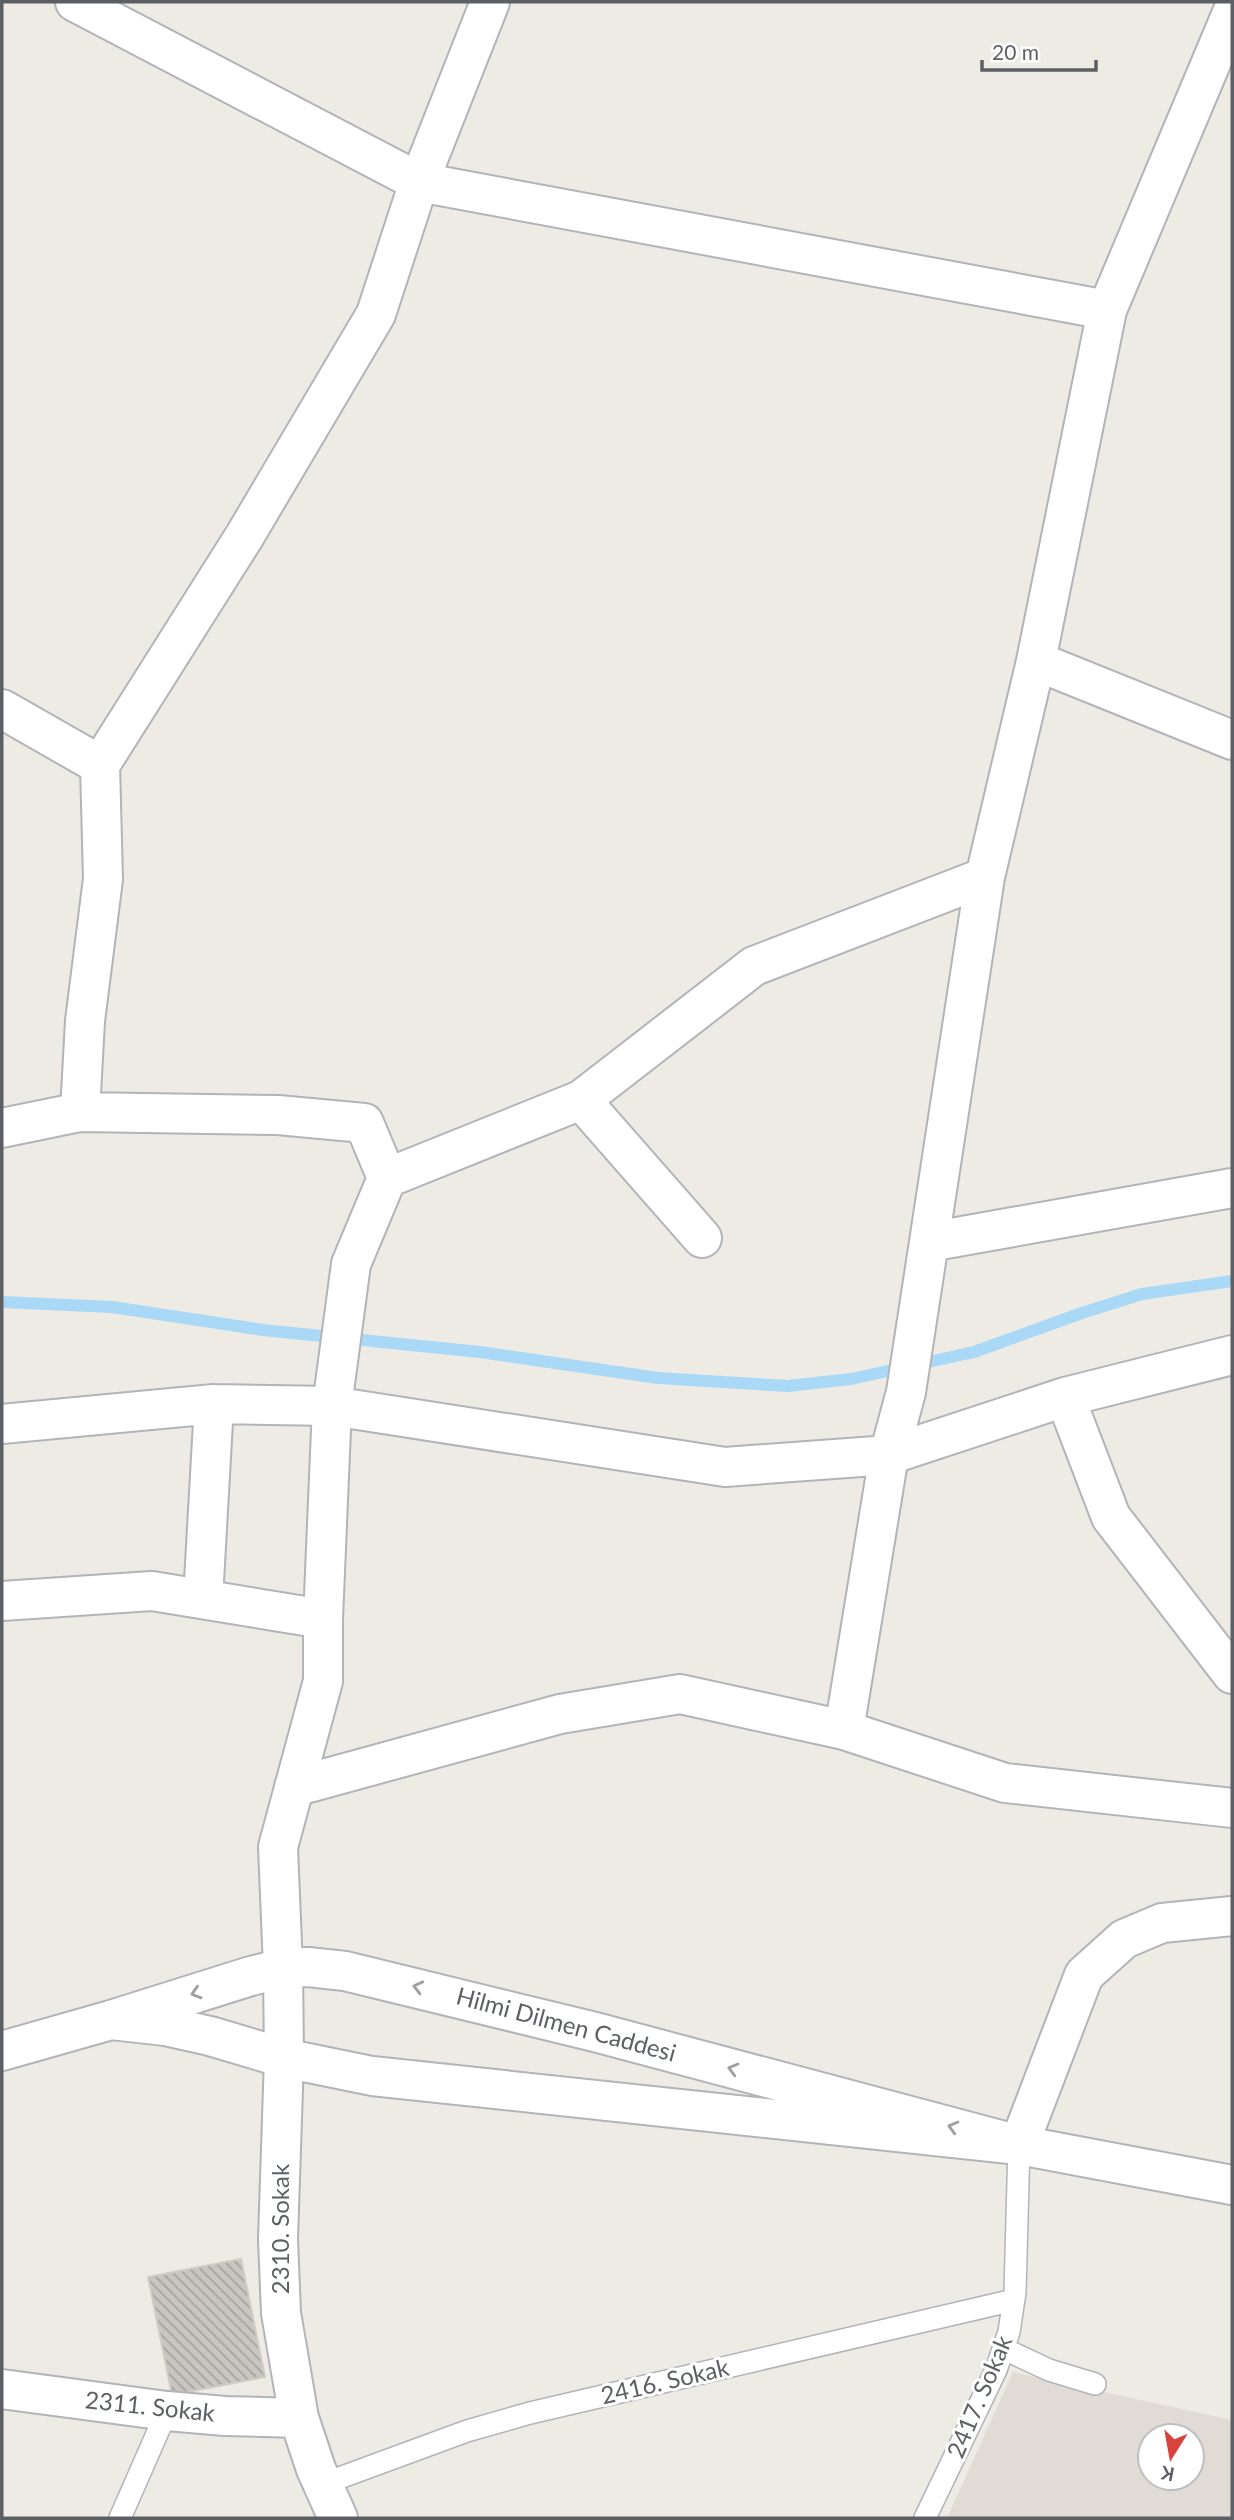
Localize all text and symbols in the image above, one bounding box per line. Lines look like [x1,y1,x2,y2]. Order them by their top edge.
scale bar [982,28,1096,72]
text: 20 m [992,39,1039,64]
street label: Hilmi Dilmen Caddesi [453,1980,679,2067]
one-way arrow [412,1981,424,1995]
one-way arrow [191,1984,203,1999]
one-way arrow [727,2063,739,2077]
one-way arrow [947,2121,959,2136]
street label: 2310. Sokak [265,2163,294,2294]
street label: 2417. Sokak [940,2330,1018,2462]
street label: 2416. Sokak [598,2352,732,2409]
street label: 2311. Sokak [84,2384,217,2427]
north arrow [1136,2422,1206,2492]
text: K [1158,2461,1176,2487]

